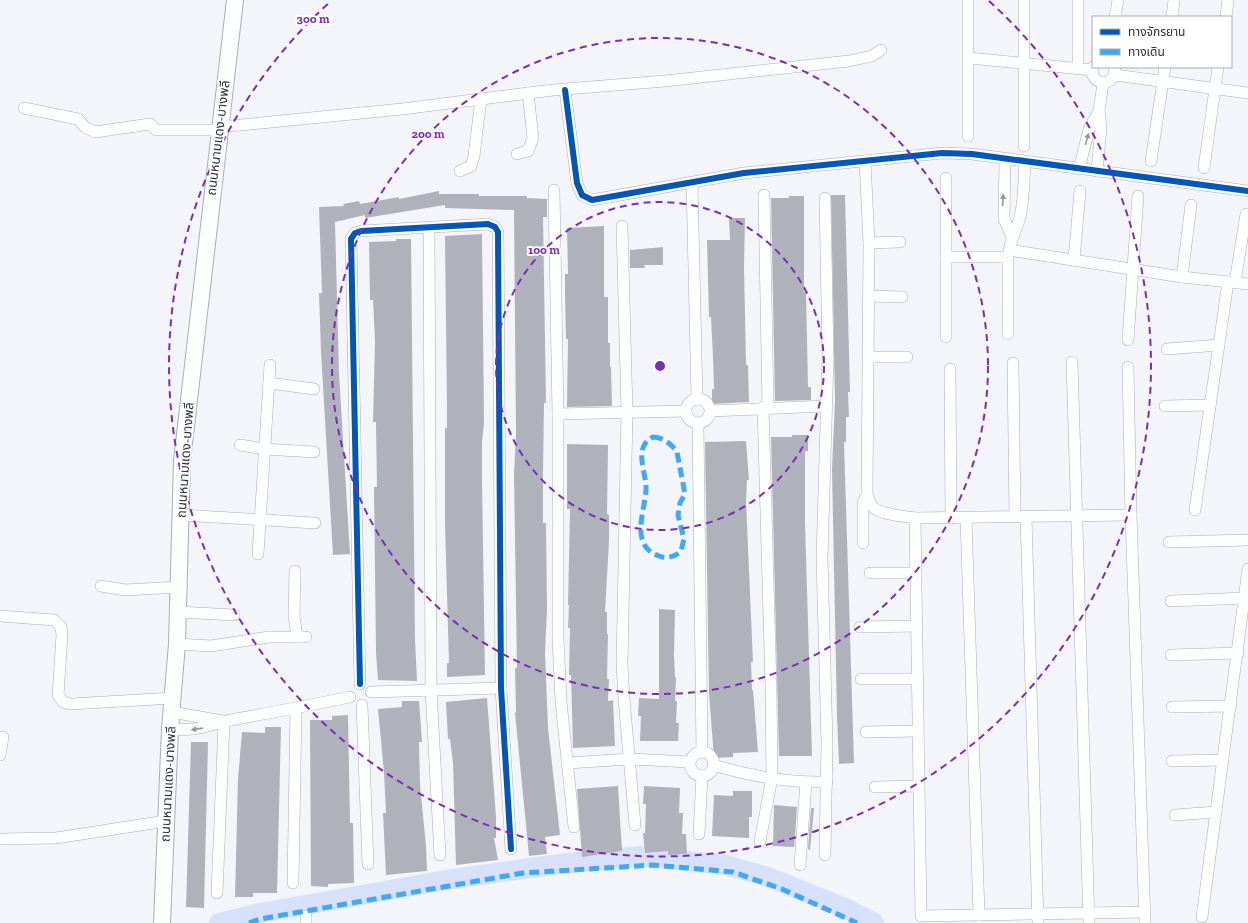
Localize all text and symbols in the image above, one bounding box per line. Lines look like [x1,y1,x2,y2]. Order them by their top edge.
text: 300 m [297,12,330,26]
legend [1092,16,1232,68]
text: ทางจักรยาน [1128,25,1185,39]
text: ทางเดิน [1128,45,1165,59]
street label: ถนนหนามแดง-บางพลี [203,80,233,196]
text: 200 m [411,127,445,141]
one-way arrow [1084,132,1090,145]
one-way arrow [1000,194,1007,206]
text: 100 m [528,243,560,257]
centre of rings [653,359,667,373]
street label: ถนนหนามแดง-บางพลี [173,402,197,518]
street label: ถนนหนามแดง-บางพลี [157,726,179,842]
one-way arrow [191,726,203,732]

